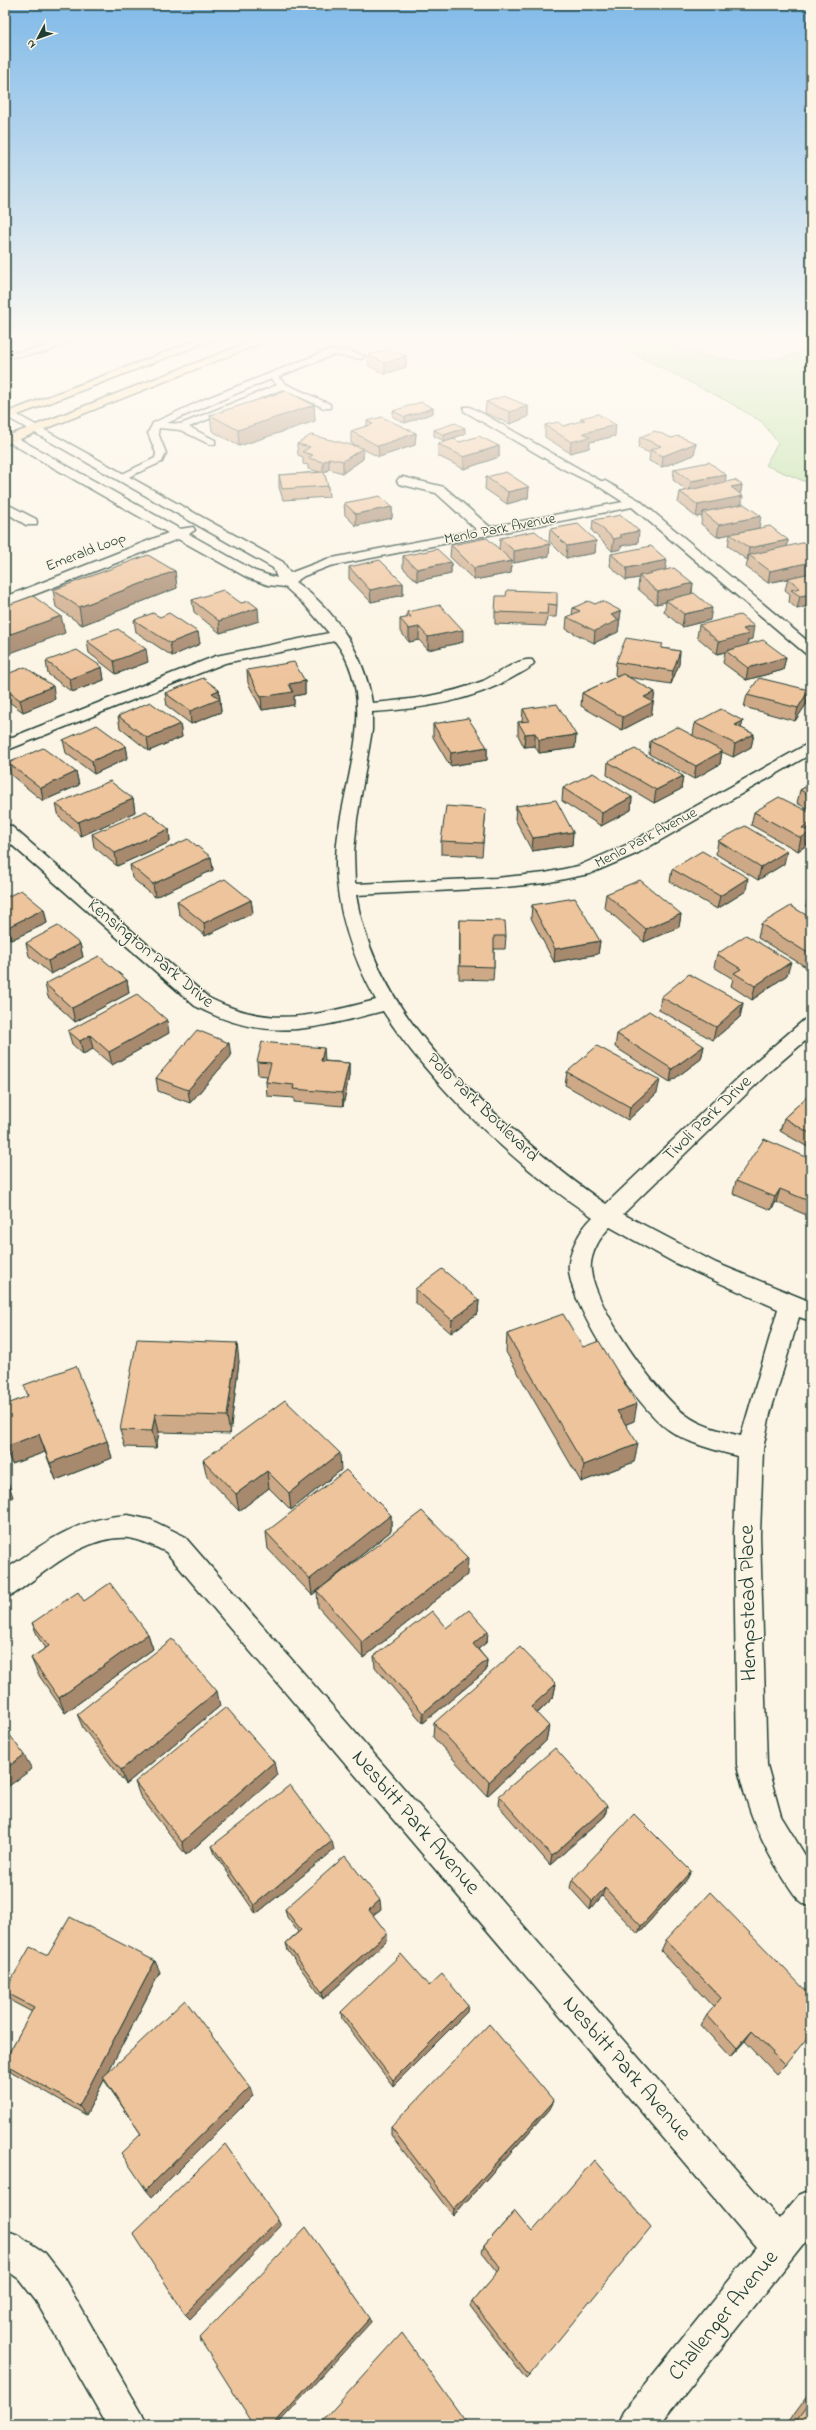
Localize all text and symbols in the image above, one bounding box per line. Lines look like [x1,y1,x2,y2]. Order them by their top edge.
north arrow [18,18,58,58]
text: N [23,36,40,52]
street label: Menlo Park Avenue [442,507,558,551]
street label: Emerald Loop [43,527,129,577]
street label: Menlo Park Avenue [591,802,701,874]
street label: Kensington Park Drive [80,893,220,1016]
street label: Polo Park Boulevard [420,1048,544,1168]
street label: Tivoli Park Drive [658,1069,759,1168]
street label: Hempstead Place [732,1524,766,1682]
street label: Nesbitt Park Avenue [343,1744,487,1903]
street label: Nesbitt Park Avenue [554,1990,698,2149]
street label: Challenger Avenue [661,2244,788,2389]

